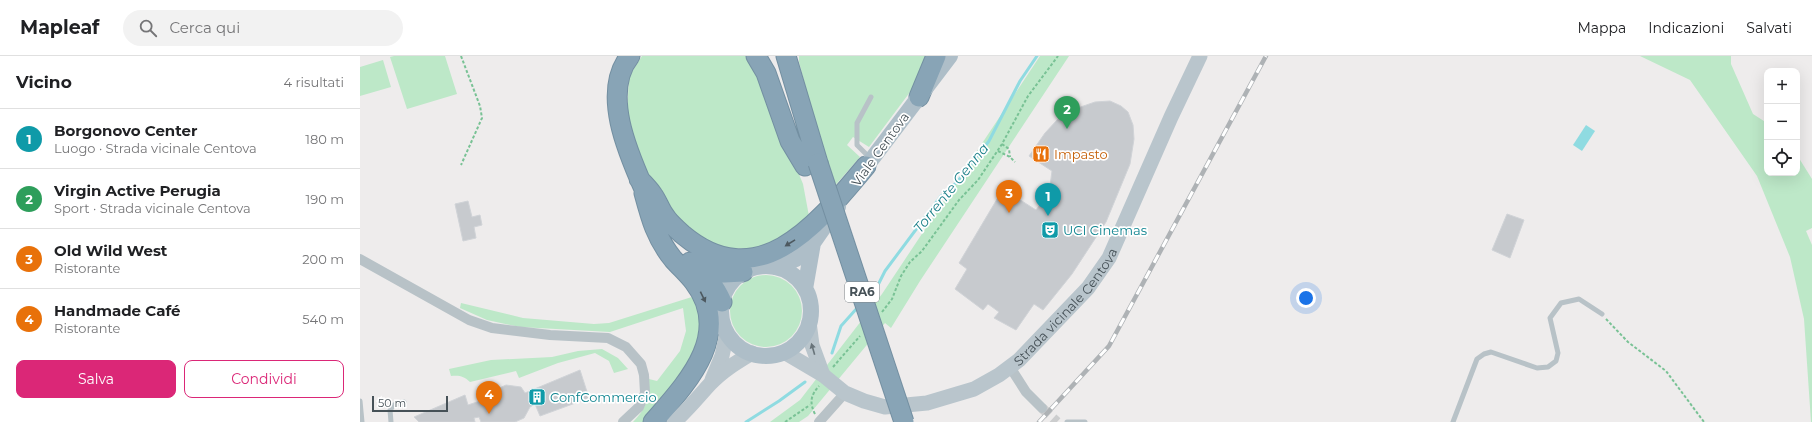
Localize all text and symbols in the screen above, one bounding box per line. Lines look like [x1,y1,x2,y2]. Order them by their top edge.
search box [123,10,403,46]
text: Mapleaf [20,16,99,39]
icon: search [137,17,159,39]
text: Cerca qui [169,18,240,37]
text: Mappa [1577,19,1626,37]
text: Indicazioni [1648,19,1724,37]
text: Salvati [1746,19,1792,37]
map controls [1764,68,1800,176]
button: + [1764,68,1800,104]
text: Vicino [16,72,72,92]
text: 4 risultati [283,74,344,90]
pin: 2 [1054,96,1080,129]
button: − [1764,104,1800,140]
street label: Viale Centova [848,109,912,189]
text: Borgonovo Center [54,121,197,140]
text: 1 [26,131,32,147]
text: 180 m [305,131,344,147]
text: Luogo · Strada vicinale Centova [54,140,257,156]
water label: Torrente Genna [909,140,993,236]
button: locate [1764,140,1800,176]
restaurant icon: Impasto [1031,144,1051,164]
place label: Impasto [1054,146,1108,162]
pin: 3 [996,180,1022,213]
text: Virgin Active Perugia [54,181,221,200]
pin: 1 [1035,183,1061,216]
text: 2 [25,191,33,207]
text: 190 m [306,191,344,207]
text: Sport · Strada vicinale Centova [54,200,251,216]
theatre icon: UCI Cinemas [1040,220,1060,240]
place label: UCI Cinemas [1063,222,1147,238]
one-way arrow [784,240,796,247]
text: Old Wild West [54,241,167,260]
street label: Strada vicinale Centova [1011,245,1120,369]
text: 3 [25,251,33,267]
text: 200 m [302,251,344,267]
text: Ristorante [54,260,120,276]
road number: RA6 [845,282,879,302]
your location [1296,288,1316,308]
one-way arrow [700,291,706,303]
text: Handmade Café [54,301,181,320]
text: 4 [25,311,33,327]
text: 540 m [302,311,344,327]
text: Ristorante [54,320,120,336]
one-way arrow [810,343,816,355]
button: Salva [16,360,176,398]
button: Condividi [184,360,344,398]
pin: 4 [476,381,502,414]
building icon: ConfCommercio [527,387,547,407]
place label: ConfCommercio [550,389,657,405]
scale bar [372,394,448,413]
text: 50 m [378,396,406,410]

